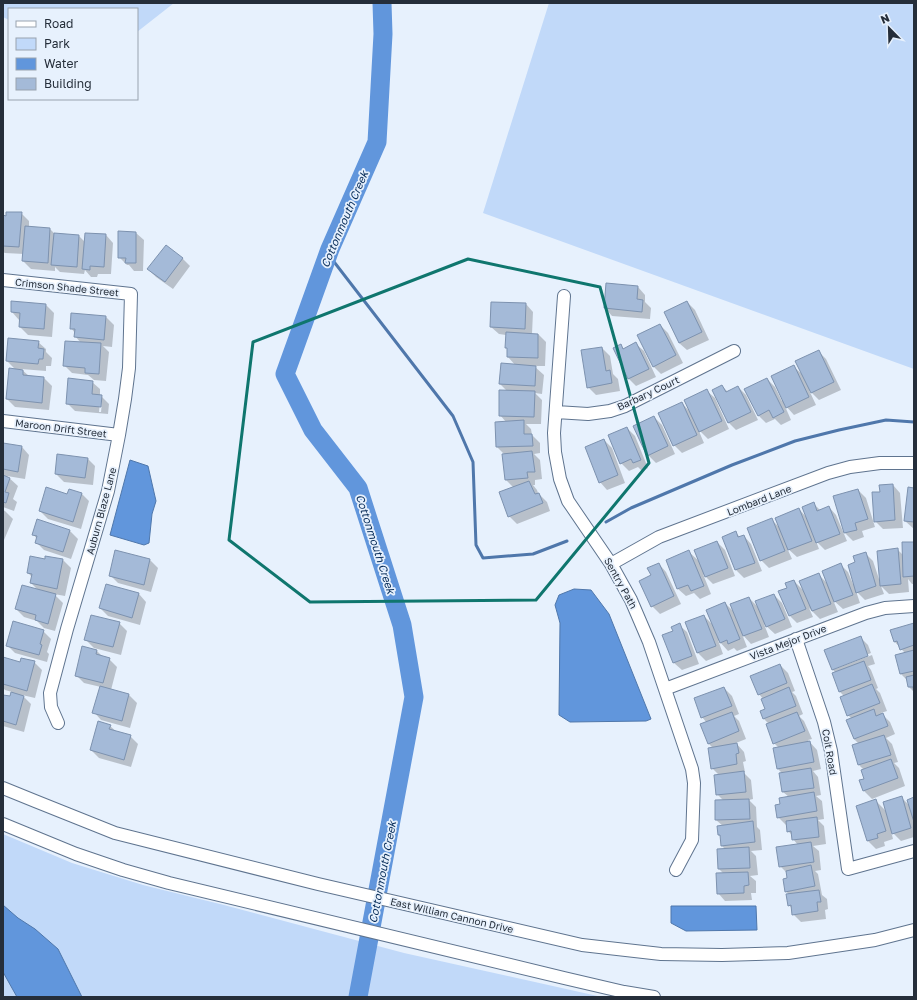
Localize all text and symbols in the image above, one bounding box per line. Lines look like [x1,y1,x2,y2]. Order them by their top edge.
legend [8,8,138,100]
north arrow [869,8,909,48]
text: N [879,11,891,26]
text: Road [44,16,73,31]
text: Park [44,36,70,51]
text: Water [44,56,78,71]
text: Building [44,76,92,91]
water label: Cottonmouth Creek [318,167,371,269]
street label: Crimson Shade Street [14,276,120,298]
street label: Barbary Court [615,373,681,413]
street label: Maroon Drift Street [15,416,107,440]
street label: Auburn Blaze Lane [84,466,118,556]
street label: Lombard Lane [725,482,793,518]
water label: Cottonmouth Creek [354,493,399,597]
street label: Sentry Path [602,555,640,611]
street label: Vista Mejor Drive [748,622,828,662]
street label: Coit Road [820,728,840,776]
water label: Cottonmouth Creek [366,818,399,924]
street label: East William Cannon Drive [389,895,515,935]

